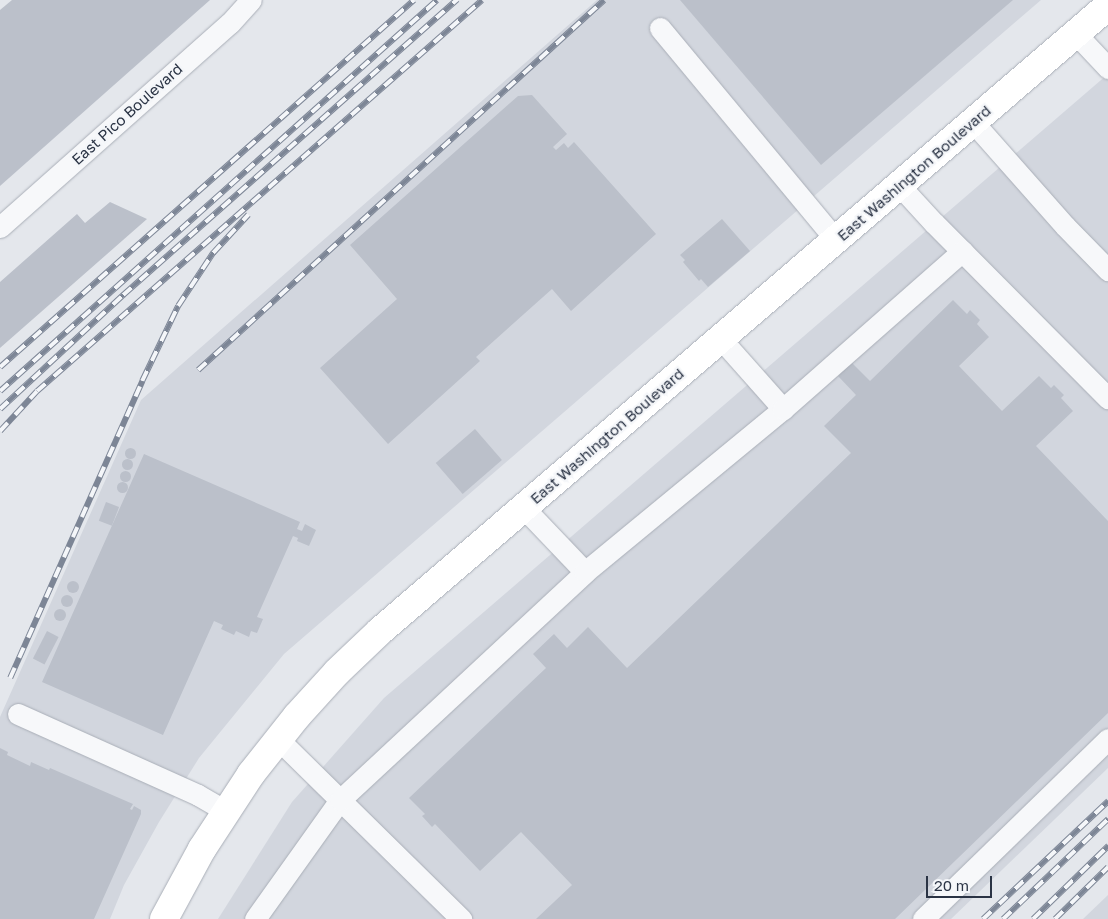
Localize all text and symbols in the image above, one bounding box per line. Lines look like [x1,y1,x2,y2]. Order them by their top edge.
street label: East Pico Boulevard [68,60,186,168]
street label: East Washington Boulevard [834,101,994,245]
street label: East Washington Boulevard [527,364,687,508]
scale bar [928,866,994,898]
text: 20 m [934,876,969,894]

